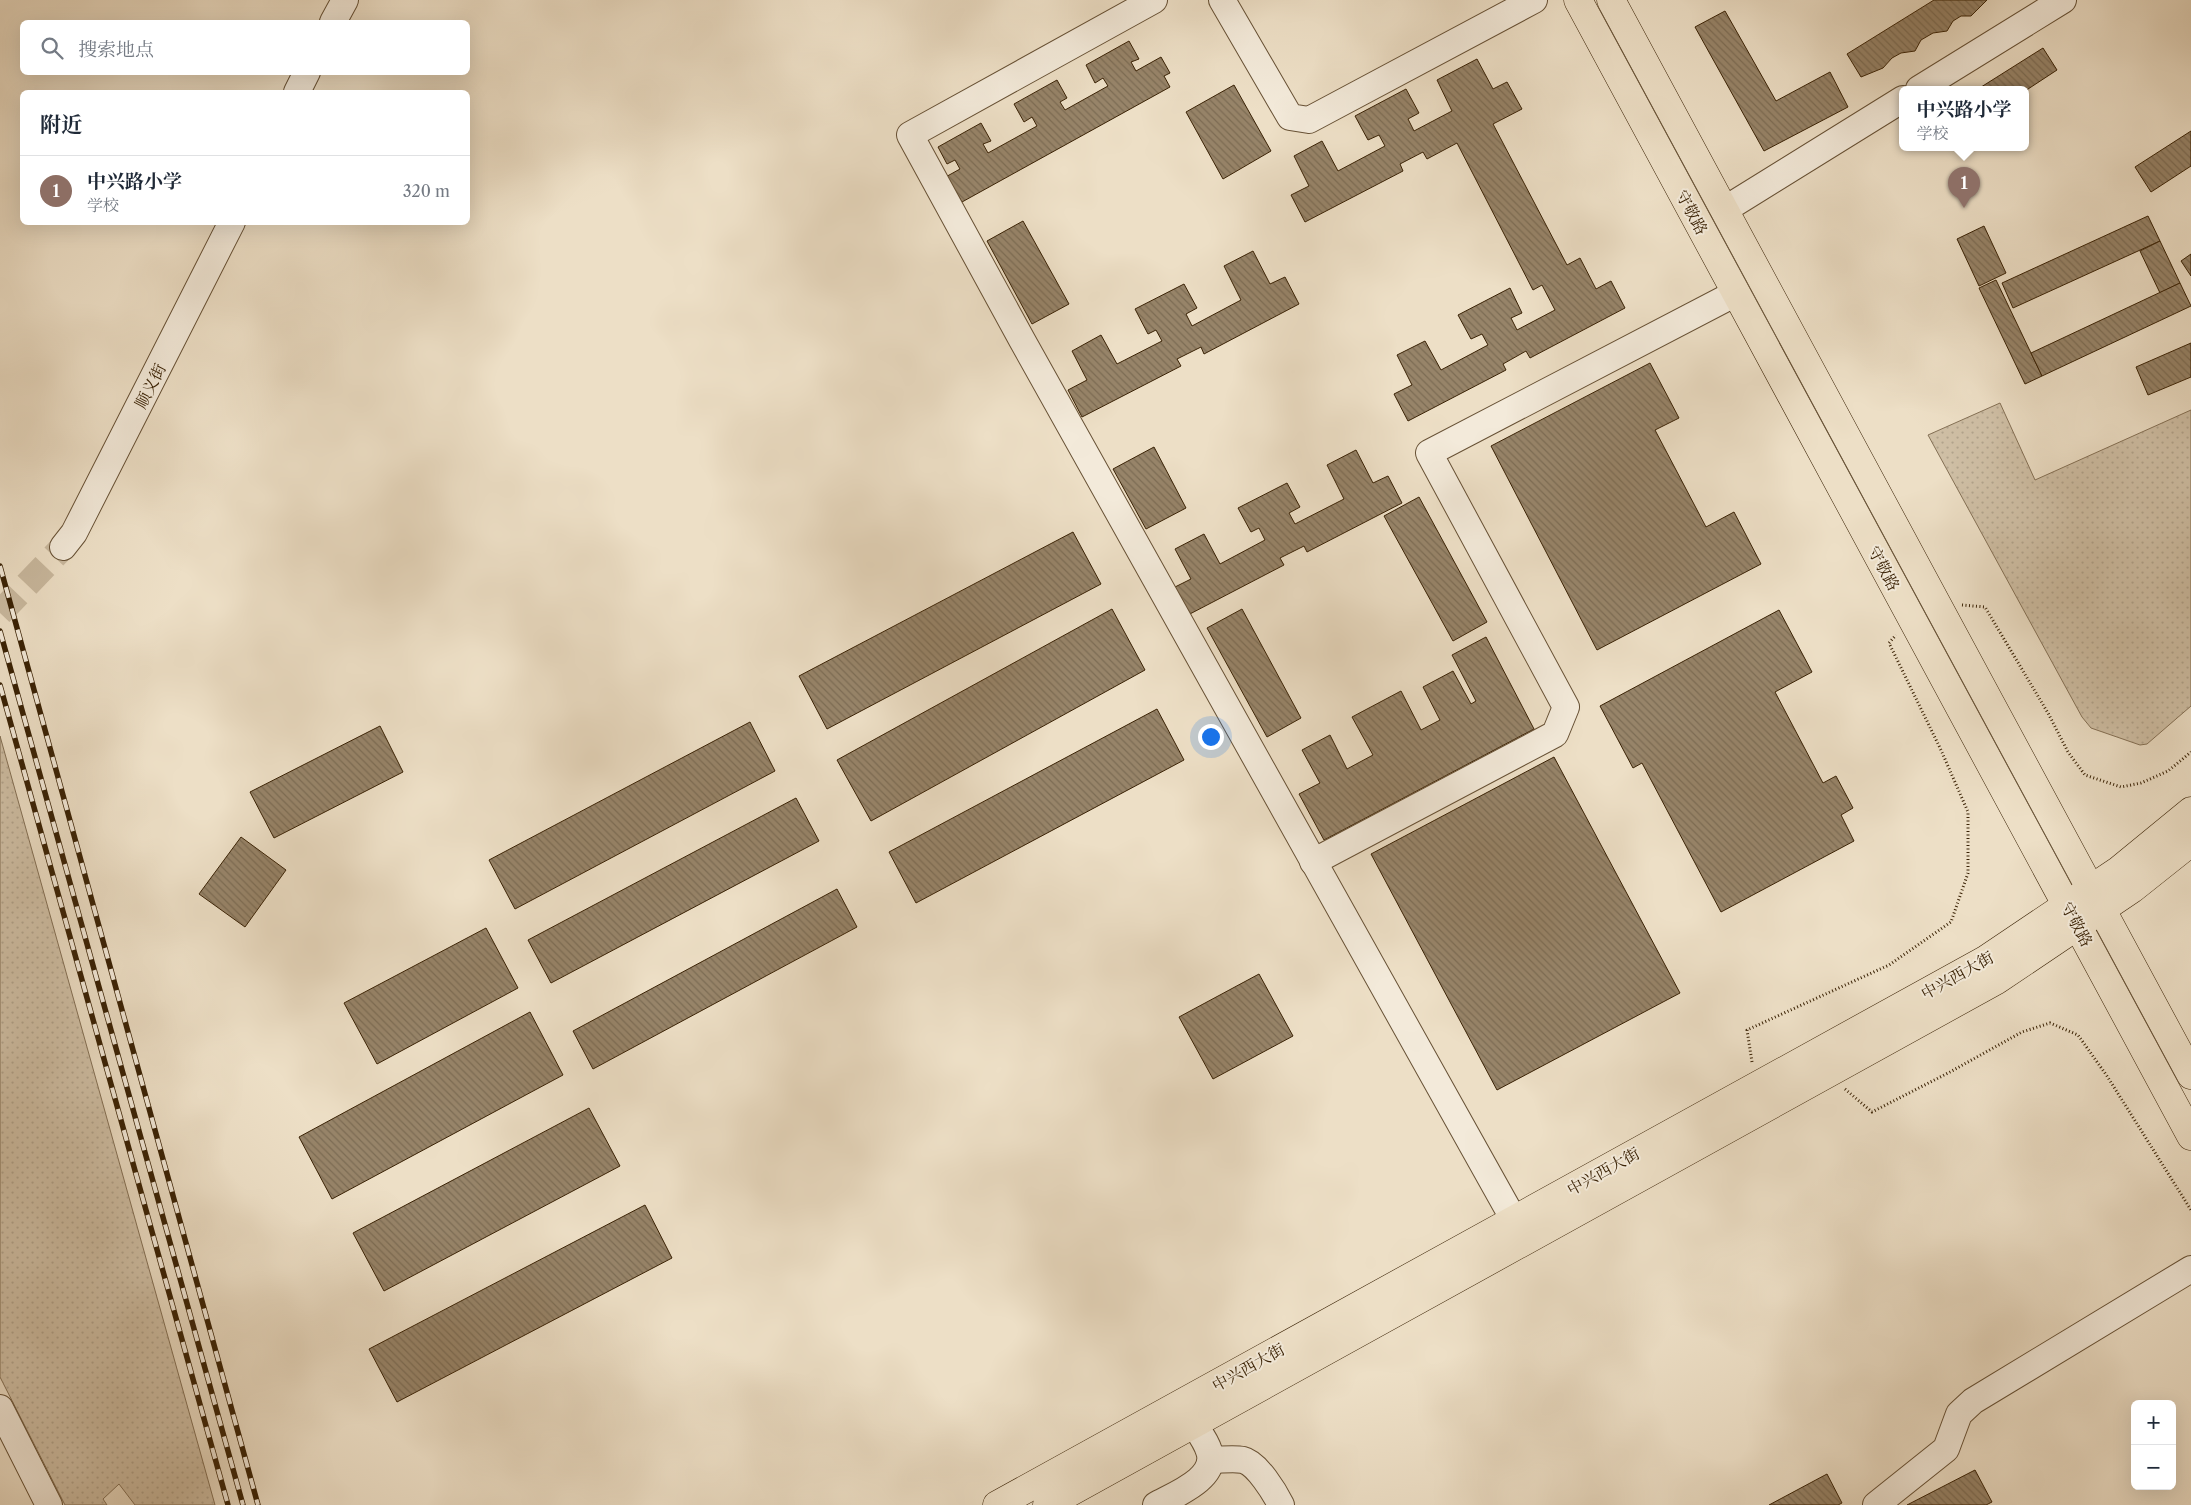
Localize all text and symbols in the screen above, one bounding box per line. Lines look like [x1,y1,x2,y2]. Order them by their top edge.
search box [20,20,470,75]
icon: search [38,34,66,62]
text: 搜索地点 [78,38,154,61]
popup [1899,86,2029,151]
text: 中兴路小学 [1916,98,2012,121]
text: 附近 [40,112,82,137]
text: 学校 [1916,123,1949,143]
pin: 1 [1948,167,1980,208]
text: 中兴路小学 [87,170,182,193]
text: 1 [52,181,60,201]
text: 320 m [403,181,450,201]
street label: 守敬路 [1672,186,1712,238]
text: 学校 [87,195,119,215]
street label: 顺义街 [130,360,170,412]
street label: 守敬路 [1864,542,1904,594]
your location [1198,724,1224,750]
street label: 守敬路 [2057,898,2097,950]
street label: 中兴西大街 [1917,947,1997,1003]
street label: 中兴西大街 [1563,1143,1643,1199]
street label: 中兴西大街 [1208,1339,1288,1395]
map controls [2131,1400,2176,1490]
button: + [2131,1400,2176,1445]
button: − [2131,1445,2176,1490]

